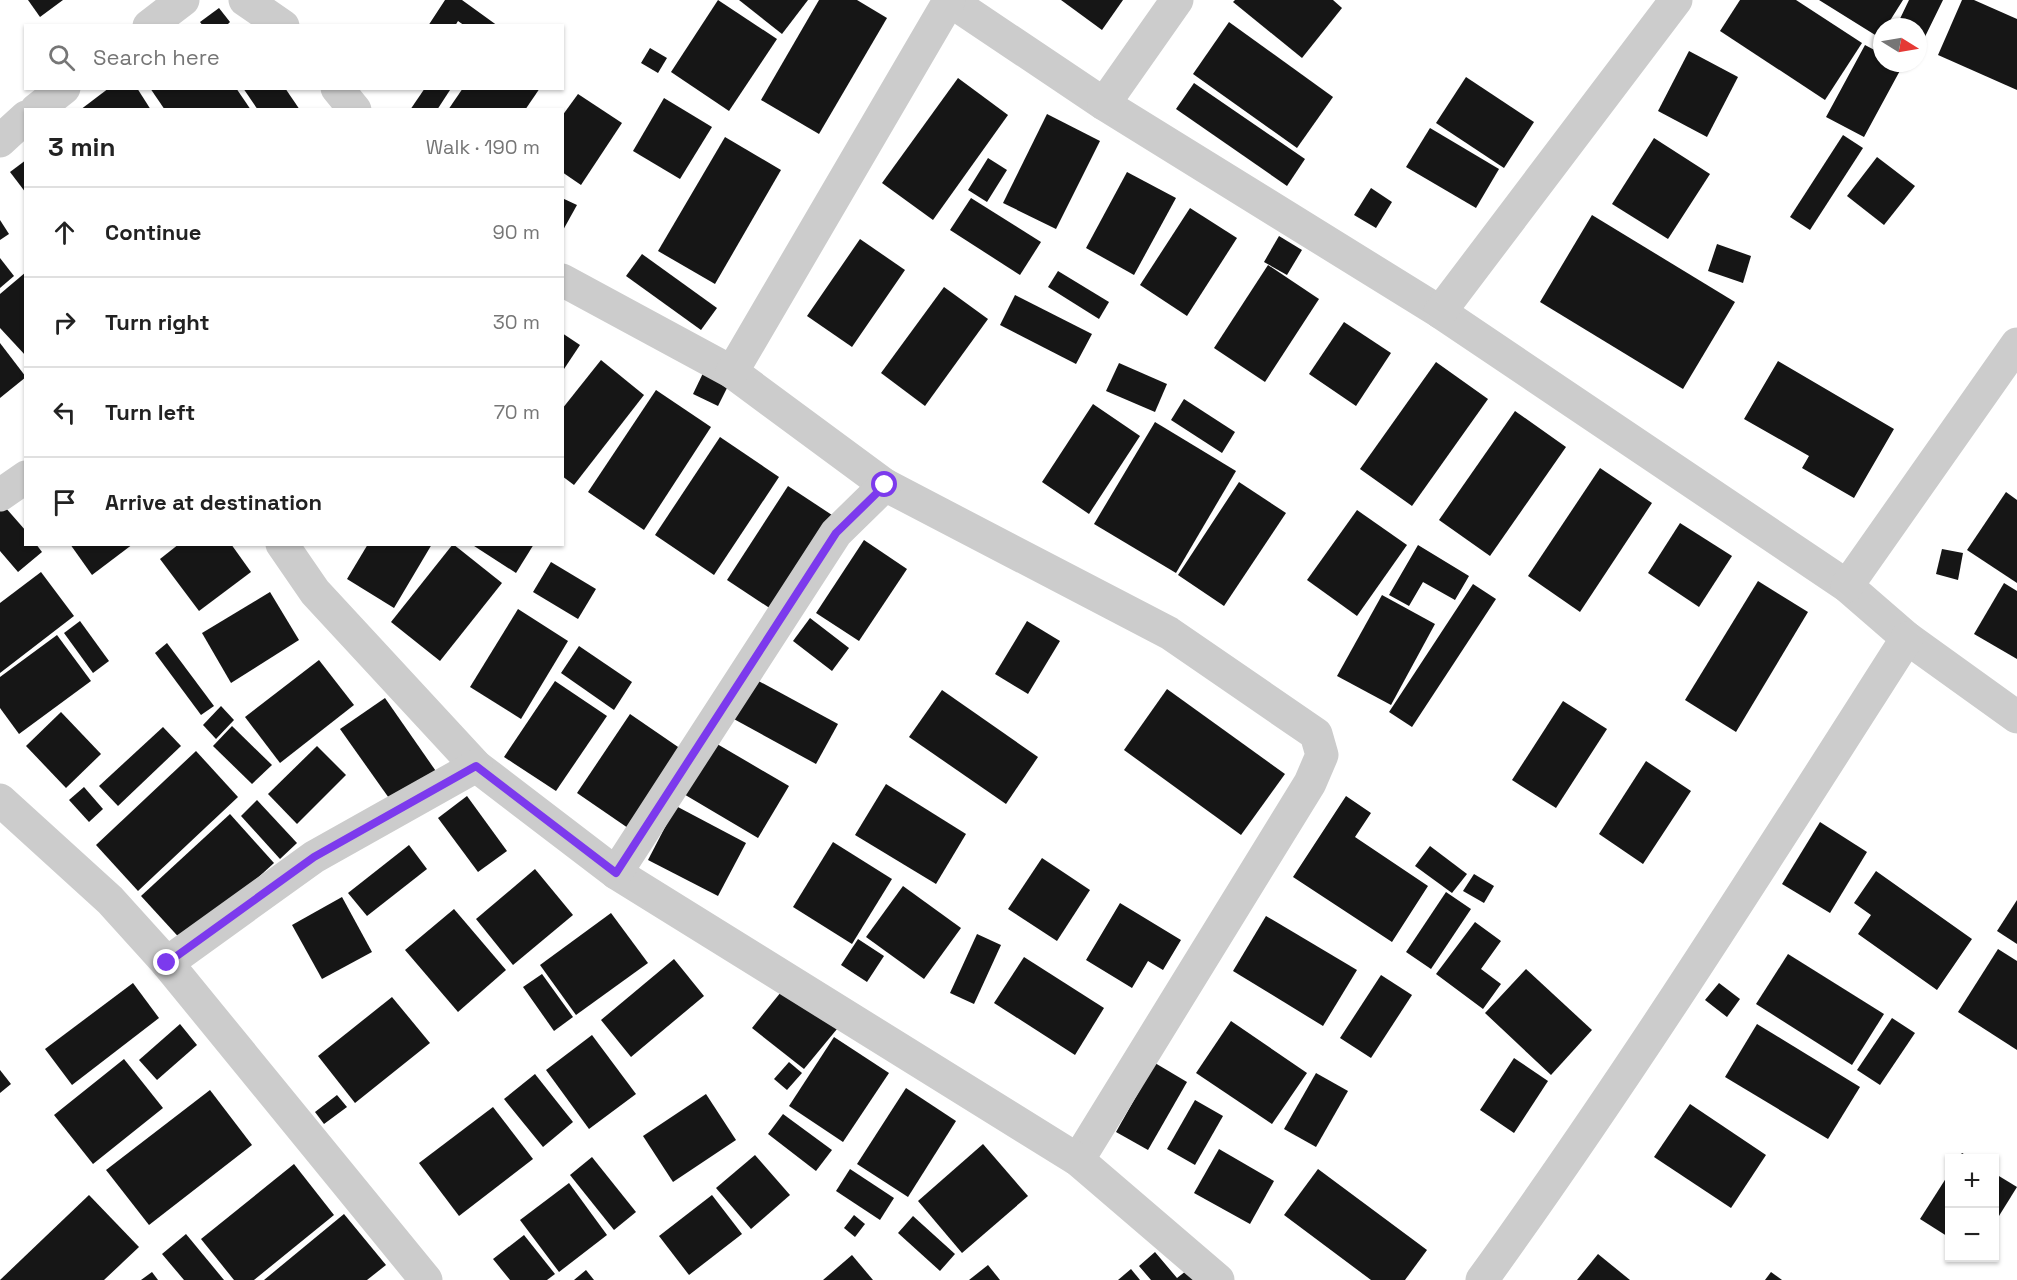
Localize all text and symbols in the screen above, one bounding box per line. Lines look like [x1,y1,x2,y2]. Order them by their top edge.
north arrow [1873,18,1927,72]
search box [24,24,564,90]
icon: search [45,41,78,74]
text: Search here [93,43,220,71]
text: 3 min [48,130,116,164]
text: Walk · 190 m [426,134,540,160]
icon: ahead [48,216,81,249]
text: Continue [105,218,201,246]
text: 90 m [493,219,540,245]
icon: right [48,306,81,339]
text: Turn right [105,308,210,336]
text: 30 m [493,309,540,335]
icon: left [48,396,81,429]
text: Turn left [105,398,195,426]
text: 70 m [494,399,540,425]
route start [871,471,897,497]
icon: arrive [48,486,81,519]
text: Arrive at destination [105,488,322,516]
route end [153,949,179,975]
map controls [1945,1154,1999,1262]
button: + [1945,1154,1999,1208]
button: − [1945,1208,1999,1262]

